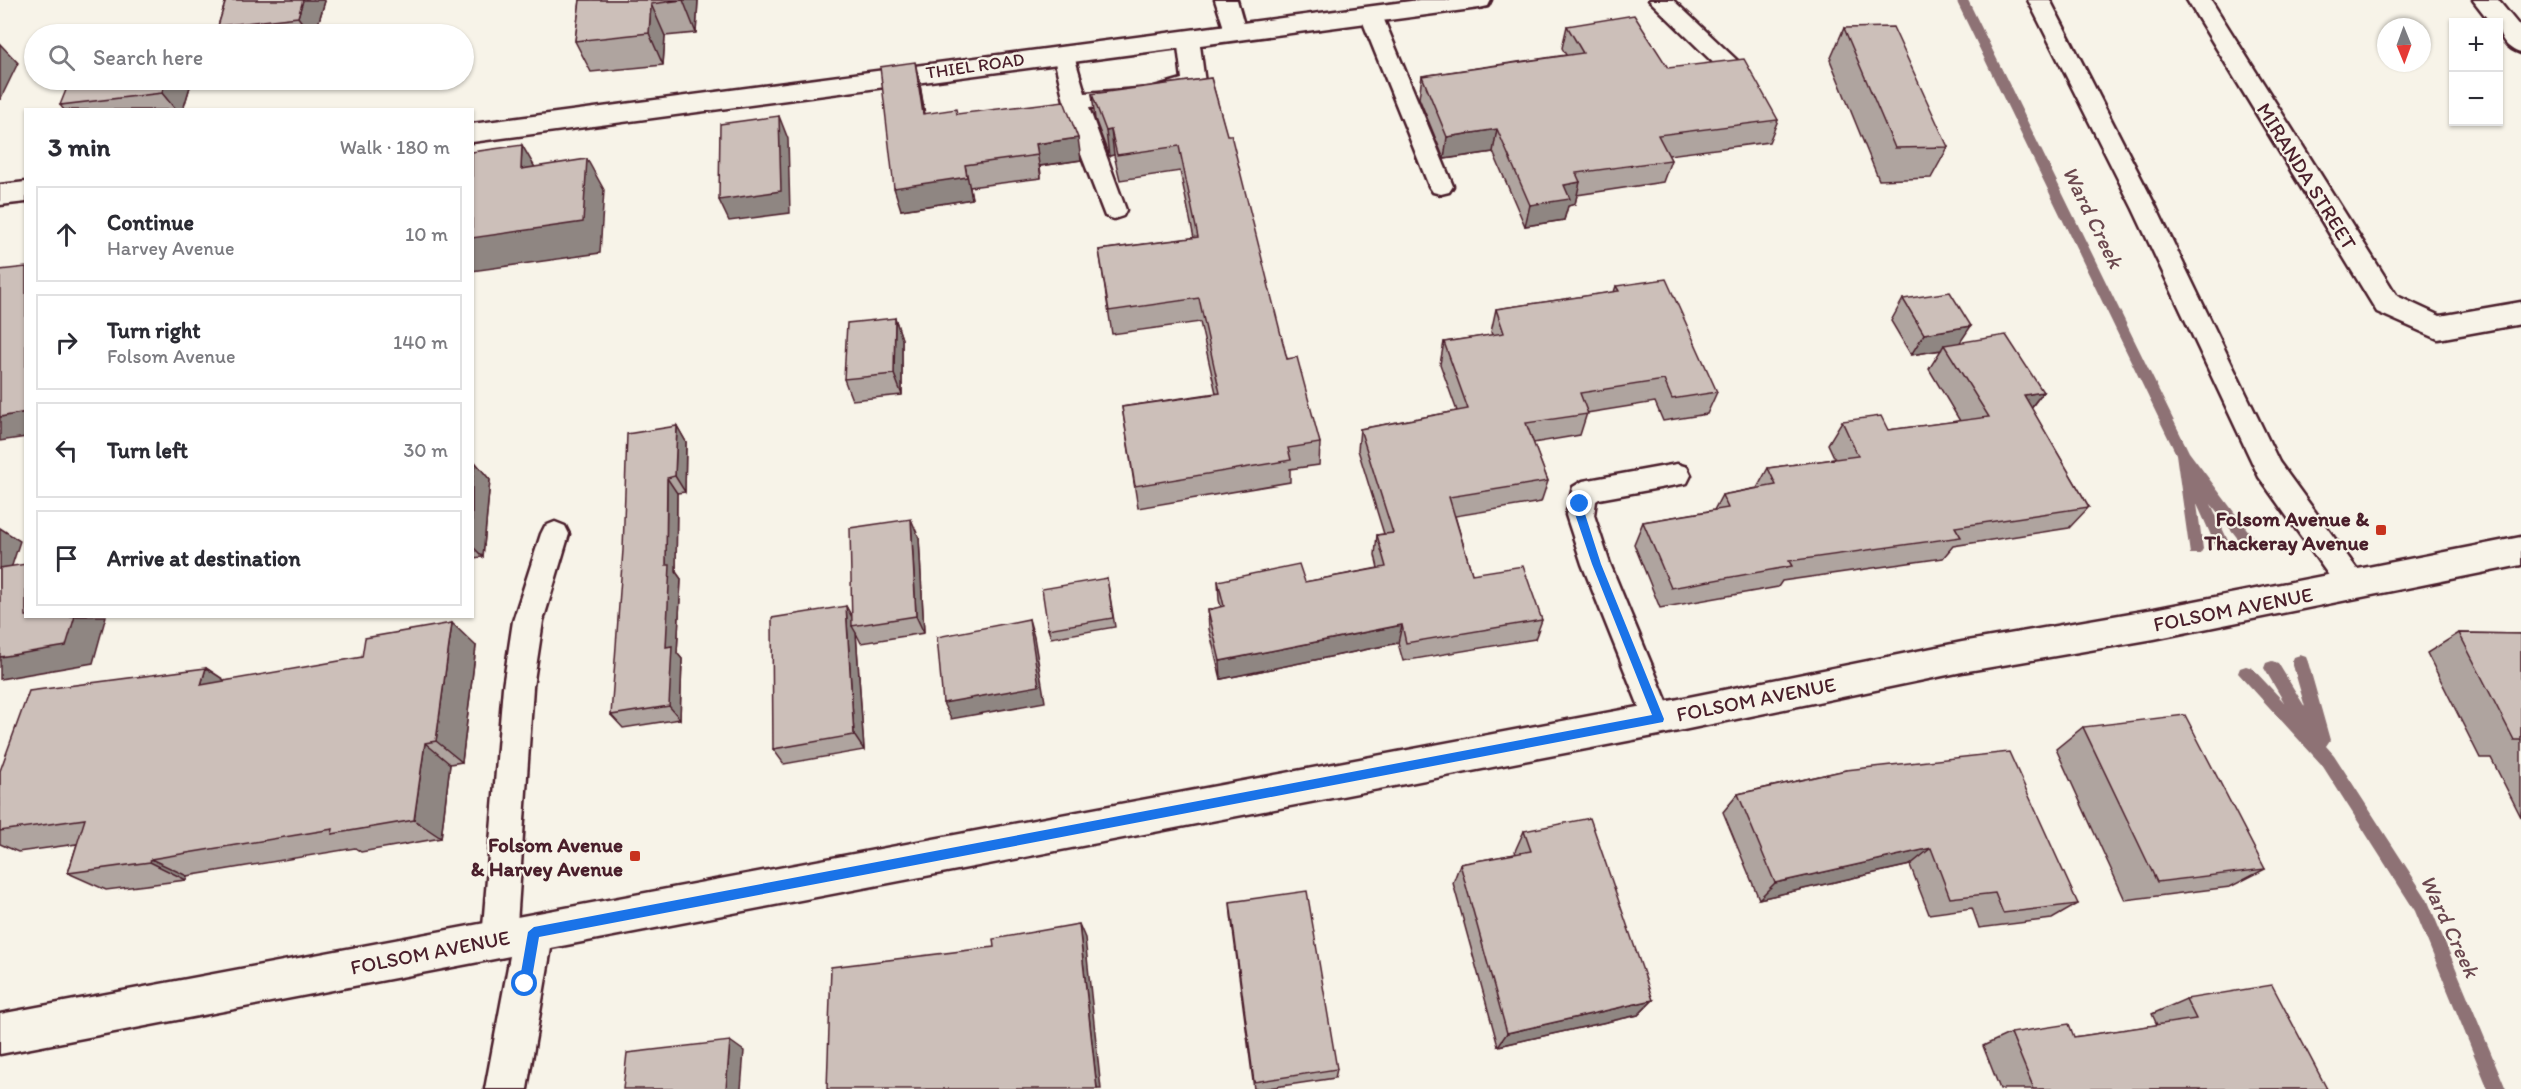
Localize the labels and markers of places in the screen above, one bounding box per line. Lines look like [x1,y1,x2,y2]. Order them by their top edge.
place label: Folsom Avenue & Thackeray Avenue [2203,506,2369,556]
marker: Folsom Avenue & Thackeray Avenue [2374,523,2388,537]
place label: Folsom Avenue & Harvey Avenue [471,832,623,882]
marker: Folsom Avenue & Harvey Avenue [628,849,642,863]

